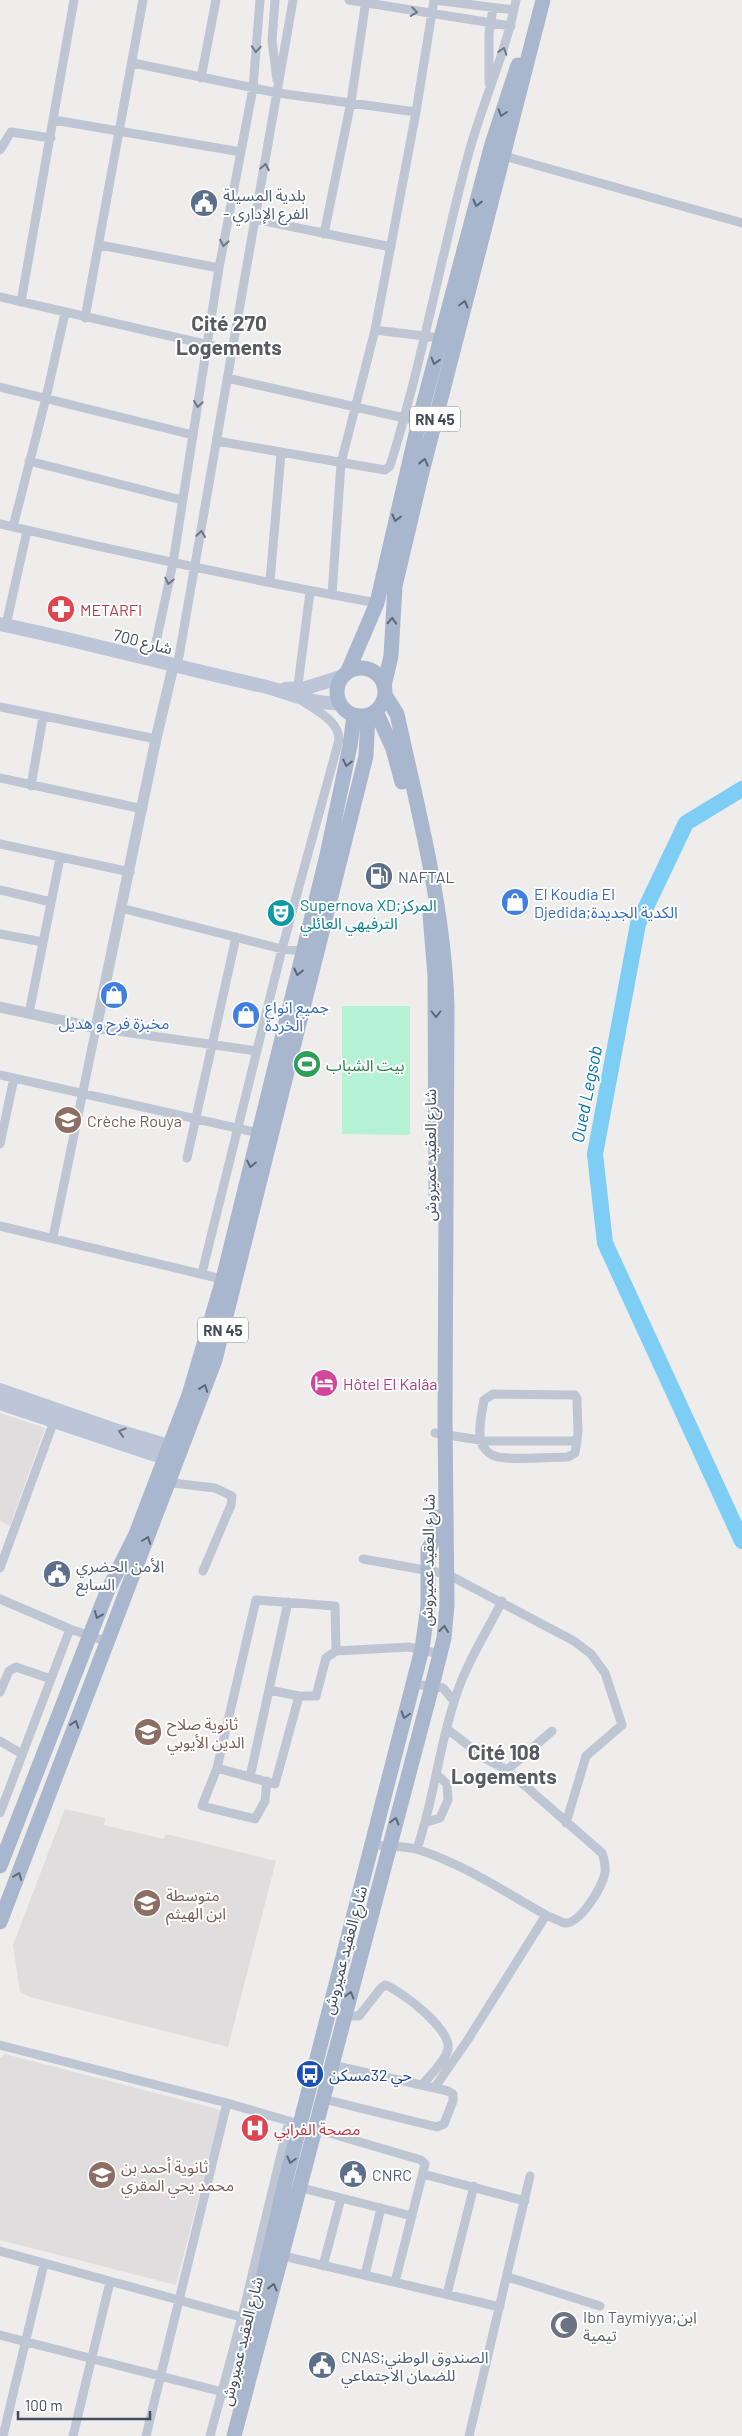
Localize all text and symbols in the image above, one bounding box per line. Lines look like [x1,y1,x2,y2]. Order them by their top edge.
one-way arrow [409,6,418,16]
one-way arrow [251,45,262,53]
one-way arrow [498,48,508,56]
one-way arrow [498,109,508,117]
one-way arrow [259,162,269,171]
place label: بلدية المسيلة - الفرع الإداري [223,185,309,226]
public building icon: بلدية المسيلة - الفرع الإداري [189,188,219,218]
one-way arrow [472,199,483,208]
one-way arrow [220,239,230,248]
one-way arrow [458,300,469,309]
district label: Cité 270 Logements [176,310,282,359]
one-way arrow [431,356,441,364]
one-way arrow [193,399,203,408]
road number: RN 45 [410,406,460,432]
one-way arrow [418,457,429,466]
one-way arrow [391,514,402,523]
one-way arrow [195,529,206,537]
one-way arrow [164,577,175,586]
pharmacy icon: METARFI [46,594,76,624]
place label: METARFI [80,600,142,619]
one-way arrow [387,617,398,625]
street label: شارع 700 [111,625,174,661]
one-way arrow [342,759,352,768]
fuel station icon: NAFTAL [364,861,394,891]
place label: NAFTAL [398,867,455,886]
place label: El Koudia El Djedida;الكدية الجديدة [534,884,678,921]
shop icon: El Koudia El Djedida;الكدية الجديدة [500,887,530,917]
place label: Supernova XD;المركز الترفيهي العائلي [300,895,437,935]
theatre icon: Supernova XD;المركز الترفيهي العائلي [266,898,296,928]
one-way arrow [293,968,304,977]
shop icon: مخبزة فرح و هديل [99,980,129,1010]
place label: جميع انواع الخردة [265,997,329,1035]
shop icon: جميع انواع الخردة [231,1000,261,1030]
one-way arrow [431,1011,441,1019]
place label: مخبزة فرح و هديل [59,1013,169,1036]
water label: Oued Legsob [566,1044,606,1144]
sports icon: بيت الشباب [292,1049,322,1079]
place label: بيت الشباب [326,1055,405,1074]
street label: شارع العقيد عميروش [420,1089,443,1221]
school or university icon: Crèche Rouya [53,1105,83,1135]
place label: Crèche Rouya [87,1111,182,1130]
one-way arrow [246,1160,257,1169]
road number: RN 45 [198,1318,248,1342]
hotel icon: Hôtel El Kalâa [309,1368,339,1398]
place label: Hôtel El Kalâa [343,1374,437,1393]
one-way arrow [199,1385,209,1393]
one-way arrow [118,1428,127,1438]
street label: شارع العقيد عميروش [416,1494,442,1626]
one-way arrow [141,1536,151,1545]
place label: الأمن الحضري السابع [76,1556,164,1597]
public building icon: الأمن الحضري السابع [42,1559,72,1589]
one-way arrow [93,1610,104,1619]
one-way arrow [439,1625,450,1633]
one-way arrow [400,1710,410,1718]
place label: ثانوية صلاح الدين الأيوبي [167,1714,245,1754]
school or university icon: ثانوية صلاح الدين الأيوبي [133,1717,163,1747]
one-way arrow [69,1720,79,1729]
district label: Cité 108 Logements [451,1739,557,1788]
one-way arrow [389,1816,400,1825]
one-way arrow [11,1872,22,1881]
street label: شارع العقيد عميروش [318,1884,374,2017]
place label: متوسطة ابن الهيثم [166,1885,226,1926]
school or university icon: متوسطة ابن الهيثم [132,1888,162,1918]
one-way arrow [344,1990,355,1999]
bus stop icon: حي 32مسكن [295,2059,325,2089]
place label: حي 32مسكن [329,2065,412,2087]
hospital icon: مصحة الفرابي [240,2113,270,2143]
place label: مصحة الفرابي [274,2119,360,2141]
one-way arrow [287,2156,297,2164]
place label: ثانوية أحمد بن محمد يحي المقري [121,2157,234,2197]
public building icon: CNRC [338,2159,368,2189]
school or university icon: ثانوية أحمد بن محمد يحي المقري [87,2160,117,2190]
place label: CNRC [372,2165,412,2184]
street label: شارع العقيد عميروش [216,2274,270,2408]
one-way arrow [267,2284,277,2292]
place label: Ibn Taymiyya;ابن تيمية [583,2307,697,2344]
mosque icon: Ibn Taymiyya;ابن تيمية [549,2310,579,2340]
place label: CNAS;الصندوق الوطني للضمان الاجتماعي [341,2347,489,2387]
public building icon: CNAS;الصندوق الوطني للضمان الاجتماعي [307,2350,337,2380]
scale bar [18,2388,150,2420]
text: 100 m [25,2396,63,2414]

